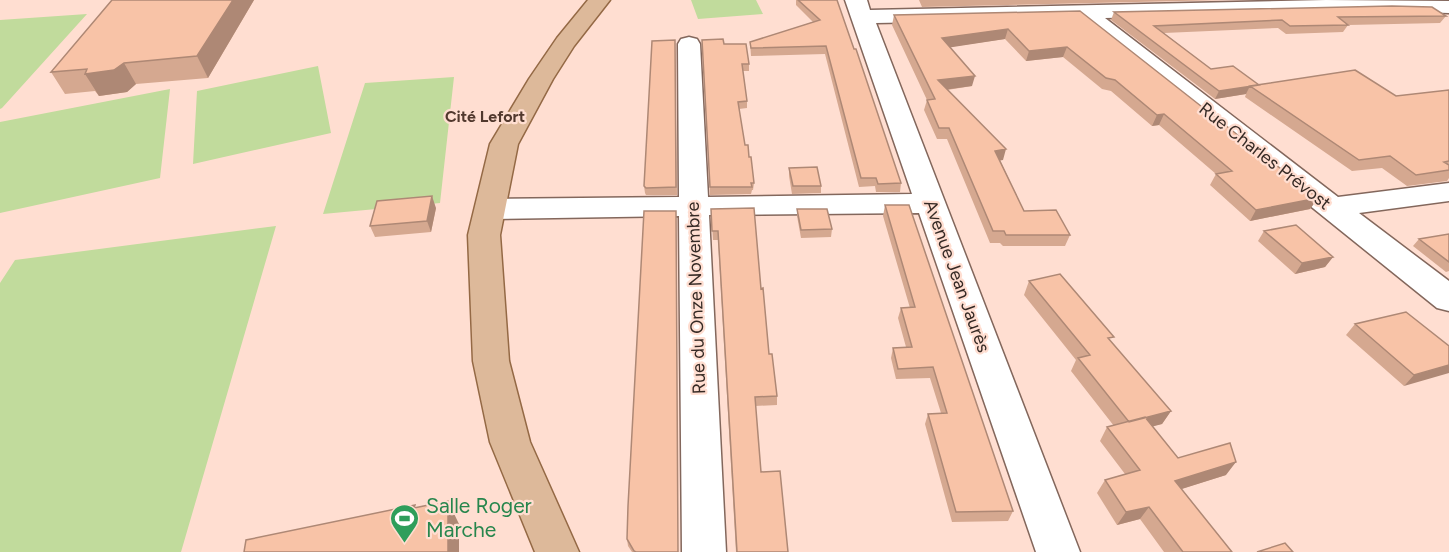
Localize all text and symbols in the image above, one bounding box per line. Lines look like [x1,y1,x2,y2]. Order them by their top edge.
street label: Rue Charles Prévost [1195,98,1335,214]
district label: Cité Lefort [445,107,525,126]
street label: Avenue Jean Jaurès [919,197,995,355]
street label: Rue du Onze Novembre [682,201,710,395]
place label: Salle Roger Marche [426,493,532,542]
sports icon: Salle Roger Marche [389,502,421,544]

